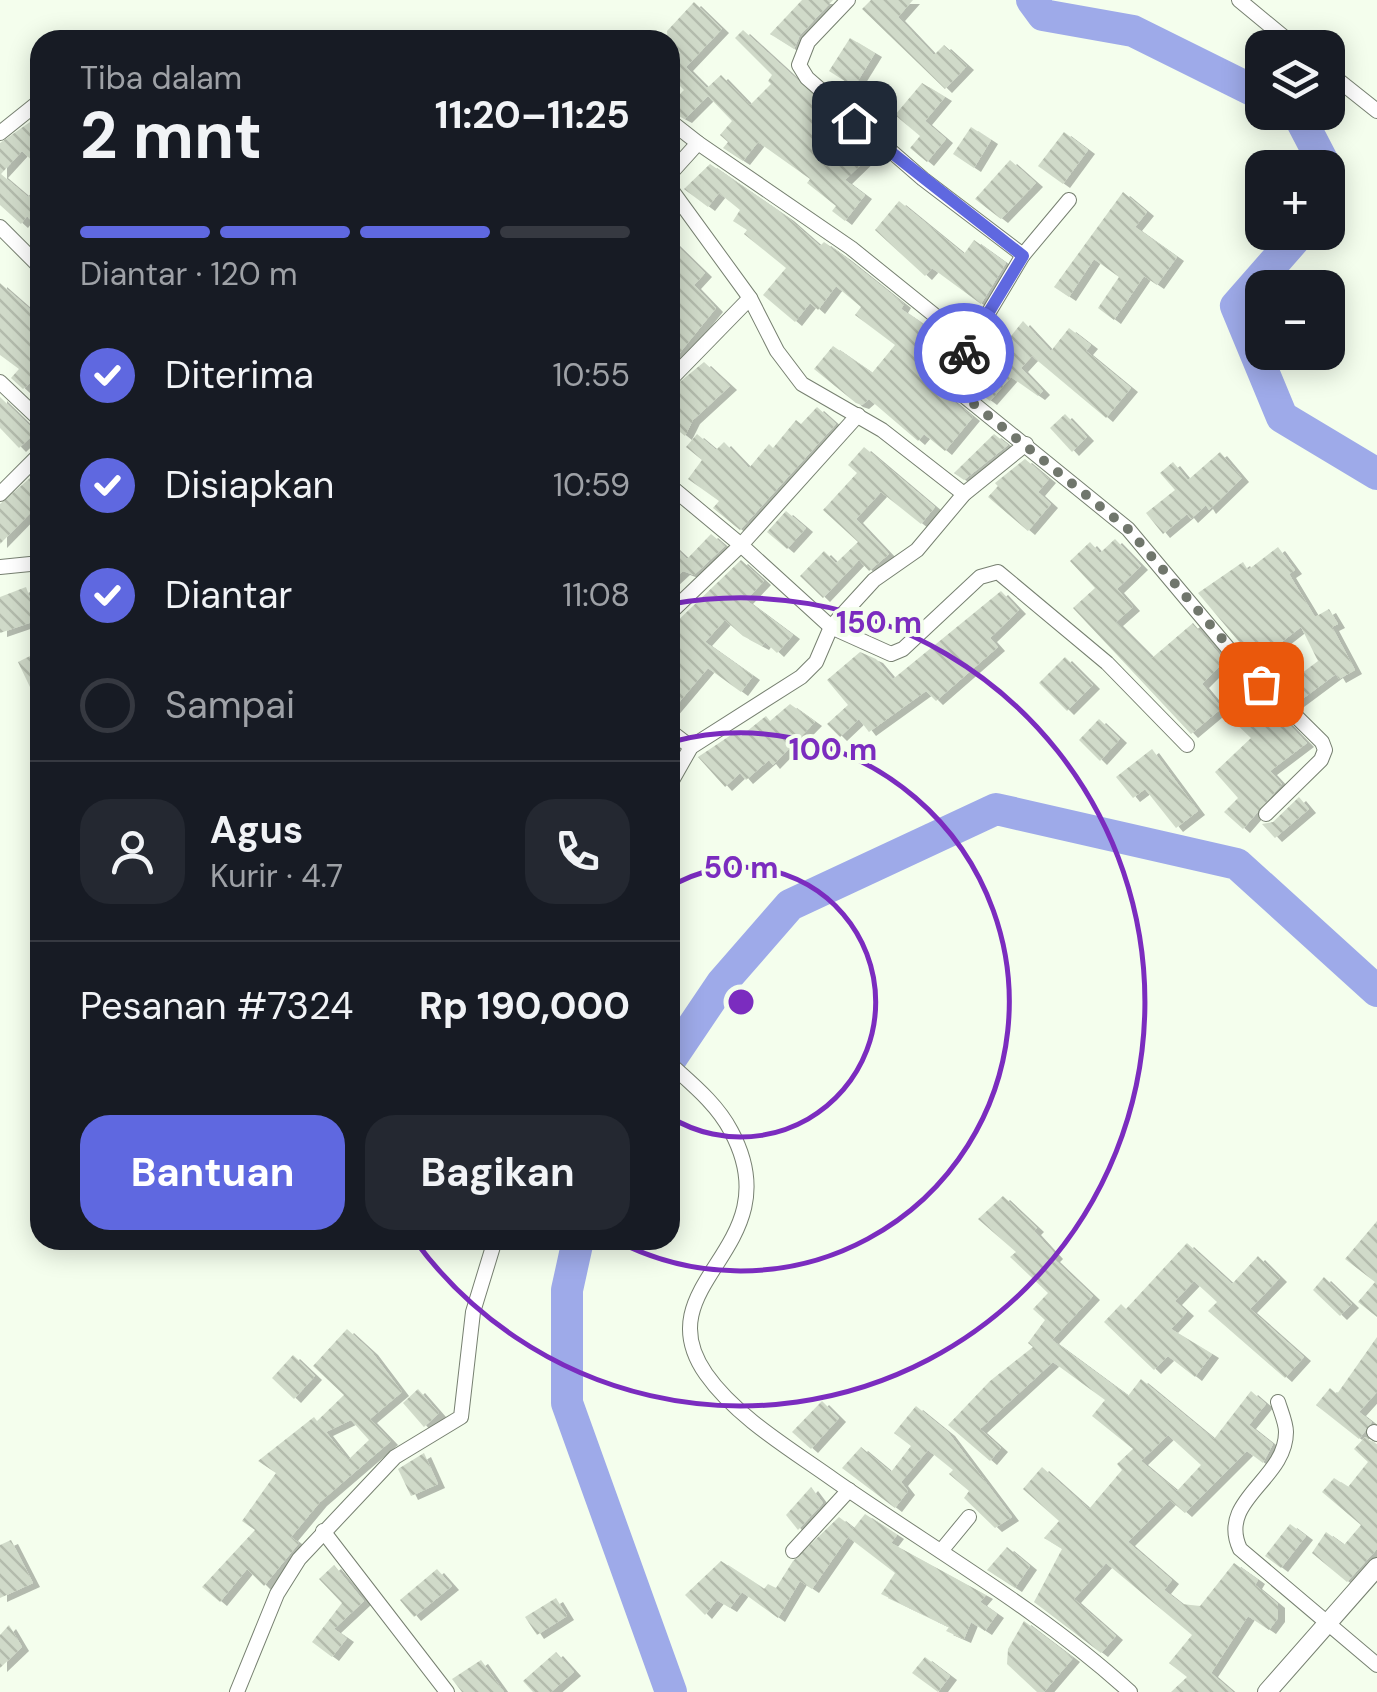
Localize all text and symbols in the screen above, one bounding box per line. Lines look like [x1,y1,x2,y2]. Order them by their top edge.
map controls [1245,30,1345,370]
button: layers [1245,30,1345,130]
text: Tiba dalam [80,57,242,99]
pin [812,81,897,166]
text: 11:20–11:25 [435,90,630,140]
text: 2 mnt [80,94,262,178]
icon: home [827,96,882,151]
button: + [1245,150,1345,250]
text: Diantar · 120 m [80,253,298,295]
button: − [1245,270,1345,370]
courier [914,303,1014,403]
icon: bike [937,326,992,381]
icon: check [80,348,135,403]
text: Diterima [165,350,314,400]
text: 10:55 [553,354,630,396]
icon: check [80,458,135,513]
text: Disiapkan [165,460,334,510]
text: 10:59 [553,464,630,506]
icon: check [80,568,135,623]
text: Diantar [165,570,292,620]
text: 11:08 [562,574,630,616]
text: 150 m [836,603,922,642]
pin [1219,642,1304,727]
icon: bag [1234,657,1289,712]
text: Sampai [165,680,295,730]
text: 100 m [789,730,877,769]
button: person [80,799,185,904]
button: phone [525,799,630,904]
text: Agus [210,805,303,855]
text: 50 m [703,848,779,887]
text: Kurir · 4.7 [210,855,343,897]
text: Pesanan #7324 [80,981,353,1031]
text: Rp 190,000 [419,981,630,1031]
centre of rings [723,984,759,1020]
button: Bantuan [80,1115,345,1230]
button: Bagikan [365,1115,630,1230]

